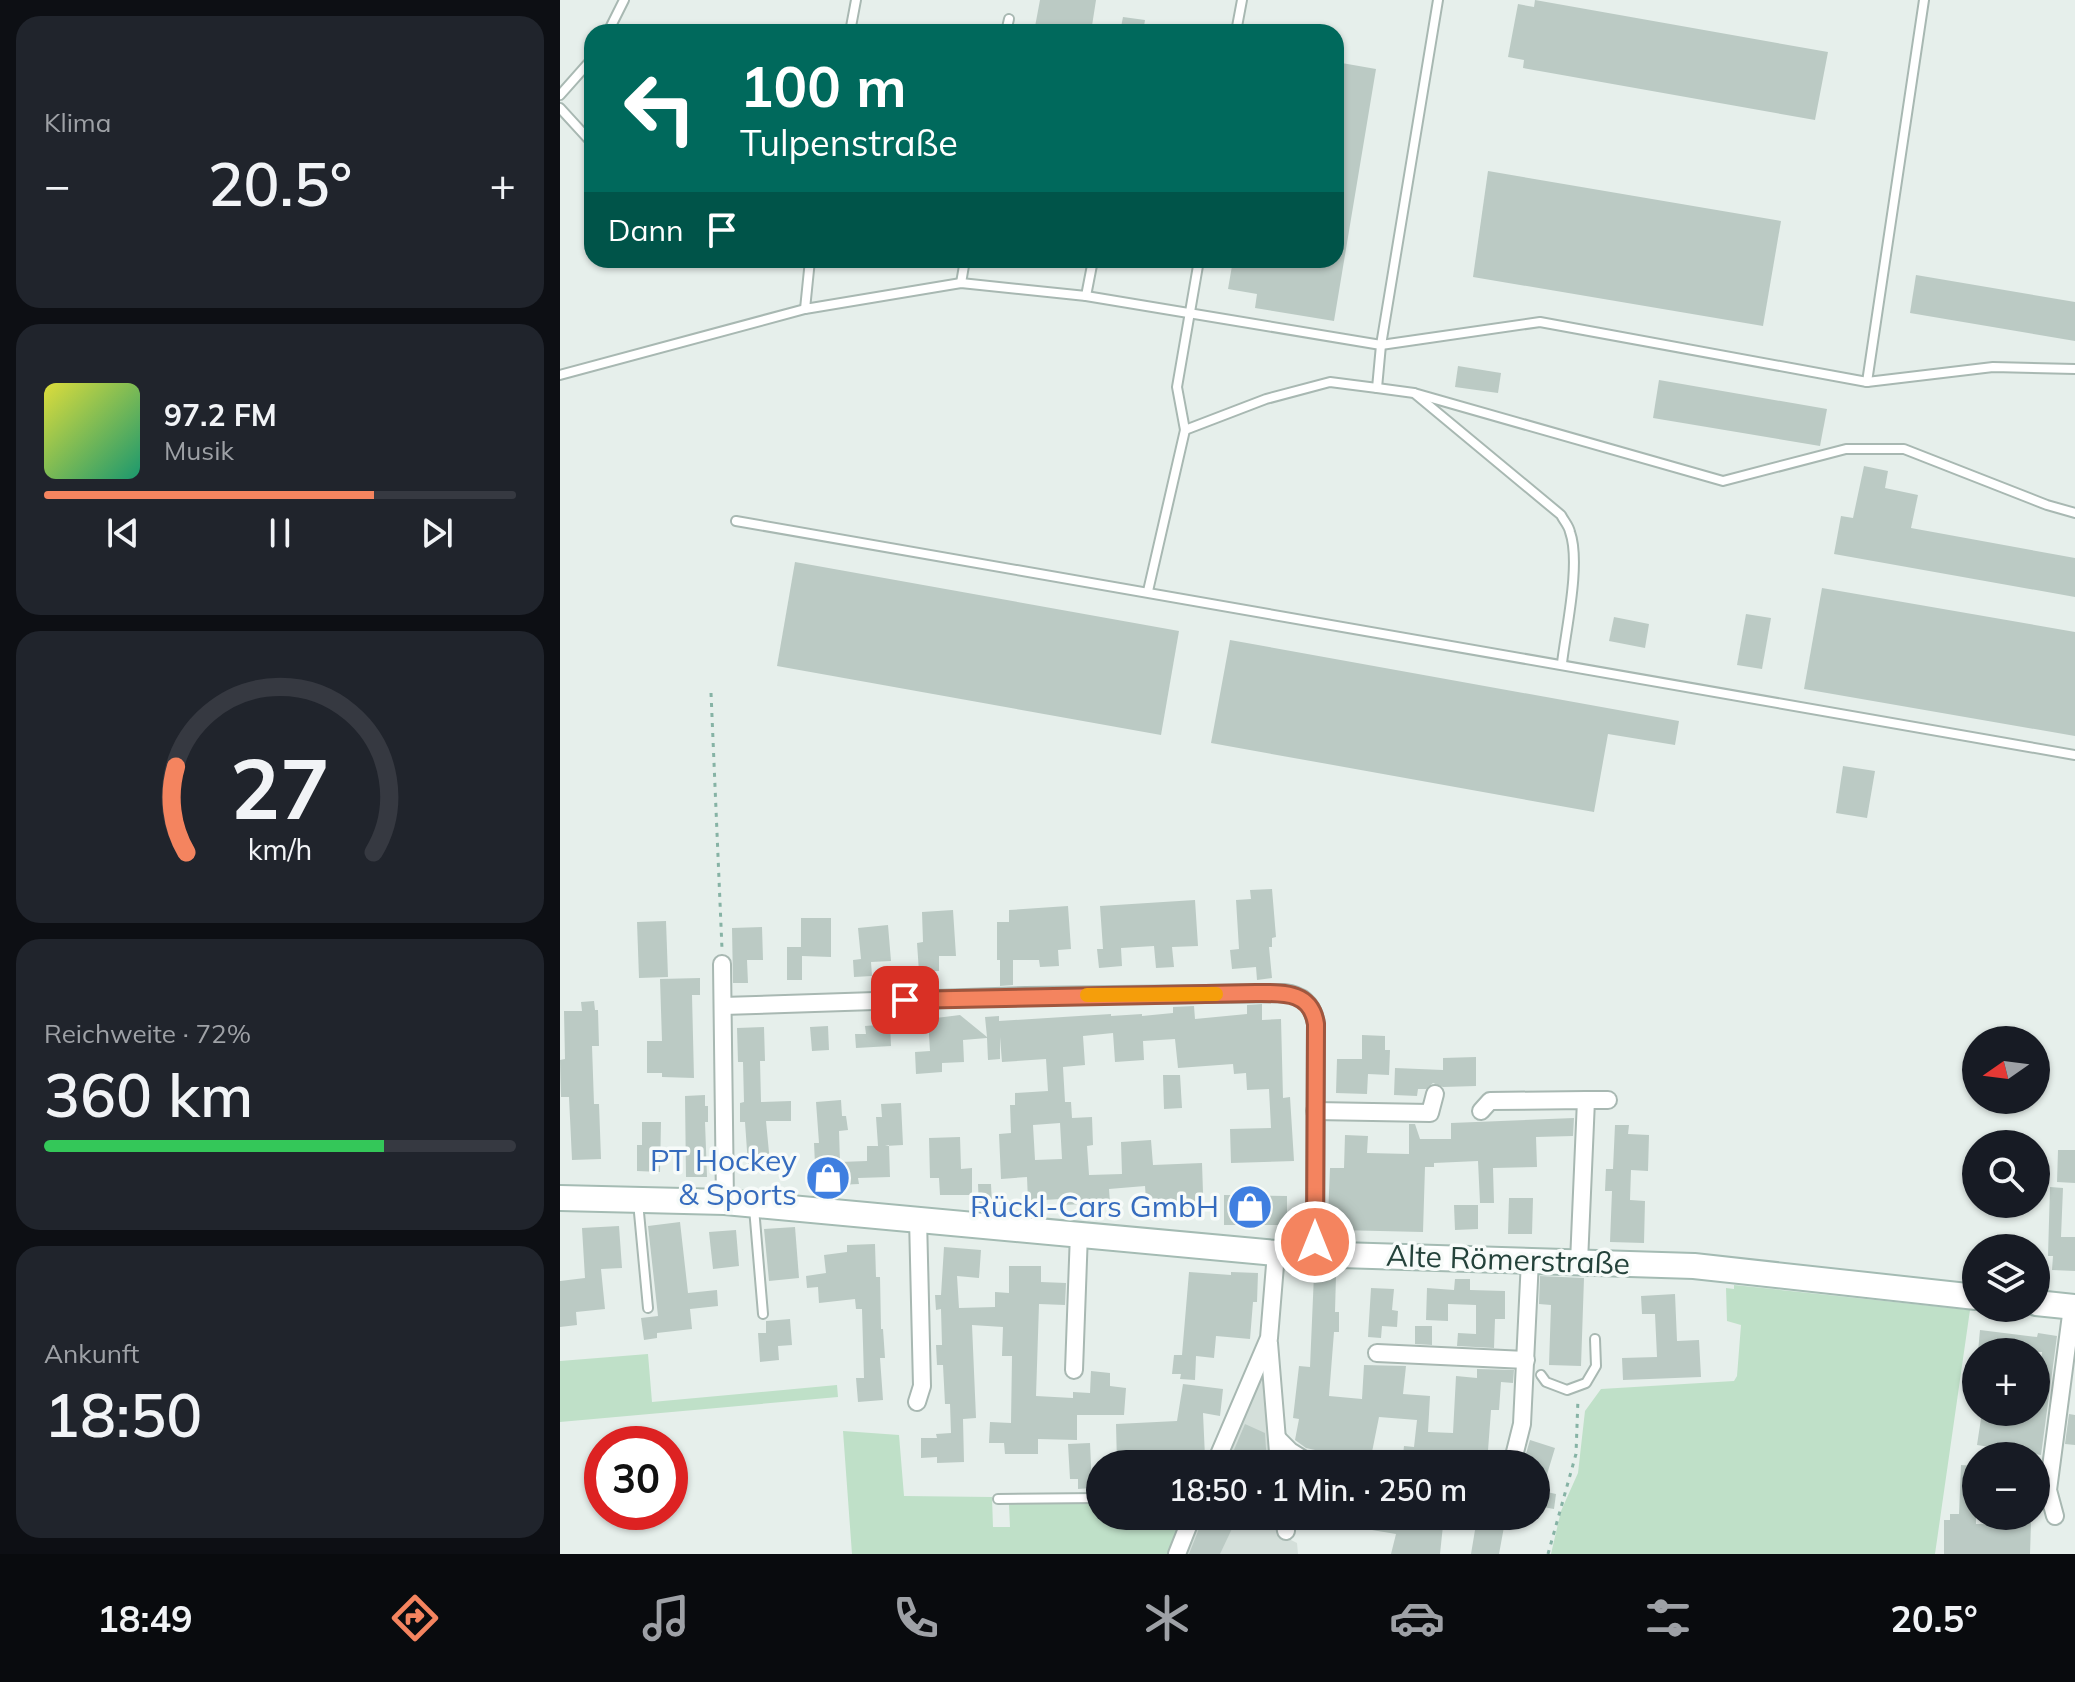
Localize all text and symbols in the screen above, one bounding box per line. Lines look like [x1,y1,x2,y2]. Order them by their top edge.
text: 100 m [740,51,907,121]
icon: left [608,56,712,160]
text: Klima [44,106,111,139]
text: Tulpenstraße [740,120,958,165]
text: 20.5° [208,146,352,221]
text: − [44,157,70,212]
text: + [490,157,516,212]
icon: arrive [700,208,744,252]
text: Dann [608,211,684,249]
text: 97.2 FM [164,396,277,434]
text: Musik [164,434,234,467]
icon: previous [101,511,145,555]
icon: pause [258,511,302,555]
icon: next [415,511,459,555]
text: 27 [230,735,330,840]
text: km/h [248,831,312,867]
pin [871,966,939,1034]
icon: arrive [883,978,927,1022]
text: Reichweite · 72% [44,1017,251,1050]
north arrow [1962,1026,2050,1114]
map controls [1962,1026,2050,1530]
text: 360 km [44,1057,253,1132]
button: search [1962,1130,2050,1218]
place label: PT Hockey & Sports [650,1141,797,1213]
shop icon: PT Hockey & Sports [804,1154,852,1202]
shop icon: Rückl-Cars GmbH [1226,1183,1274,1231]
place label: Rückl-Cars GmbH [970,1187,1219,1225]
position arrow [1273,1200,1357,1284]
button: layers [1962,1234,2050,1322]
street label: Alte Römerstraße [1385,1236,1631,1282]
text: Ankunft [44,1337,139,1370]
button: + [1962,1338,2050,1426]
text: 18:50 [44,1377,202,1452]
speed limit sign: 30 [584,1426,688,1530]
button: − [1962,1442,2050,1530]
text: 18:50 · 1 Min. · 250 m [1169,1471,1467,1509]
icon: directions [387,1590,443,1646]
icon: music [638,1590,694,1646]
icon: phone [888,1590,944,1646]
icon: climate [1139,1590,1195,1646]
icon: car [1389,1590,1445,1646]
icon: filters [1640,1590,1696,1646]
text: 18:49 [97,1596,193,1641]
text: 20.5° [1890,1596,1978,1641]

